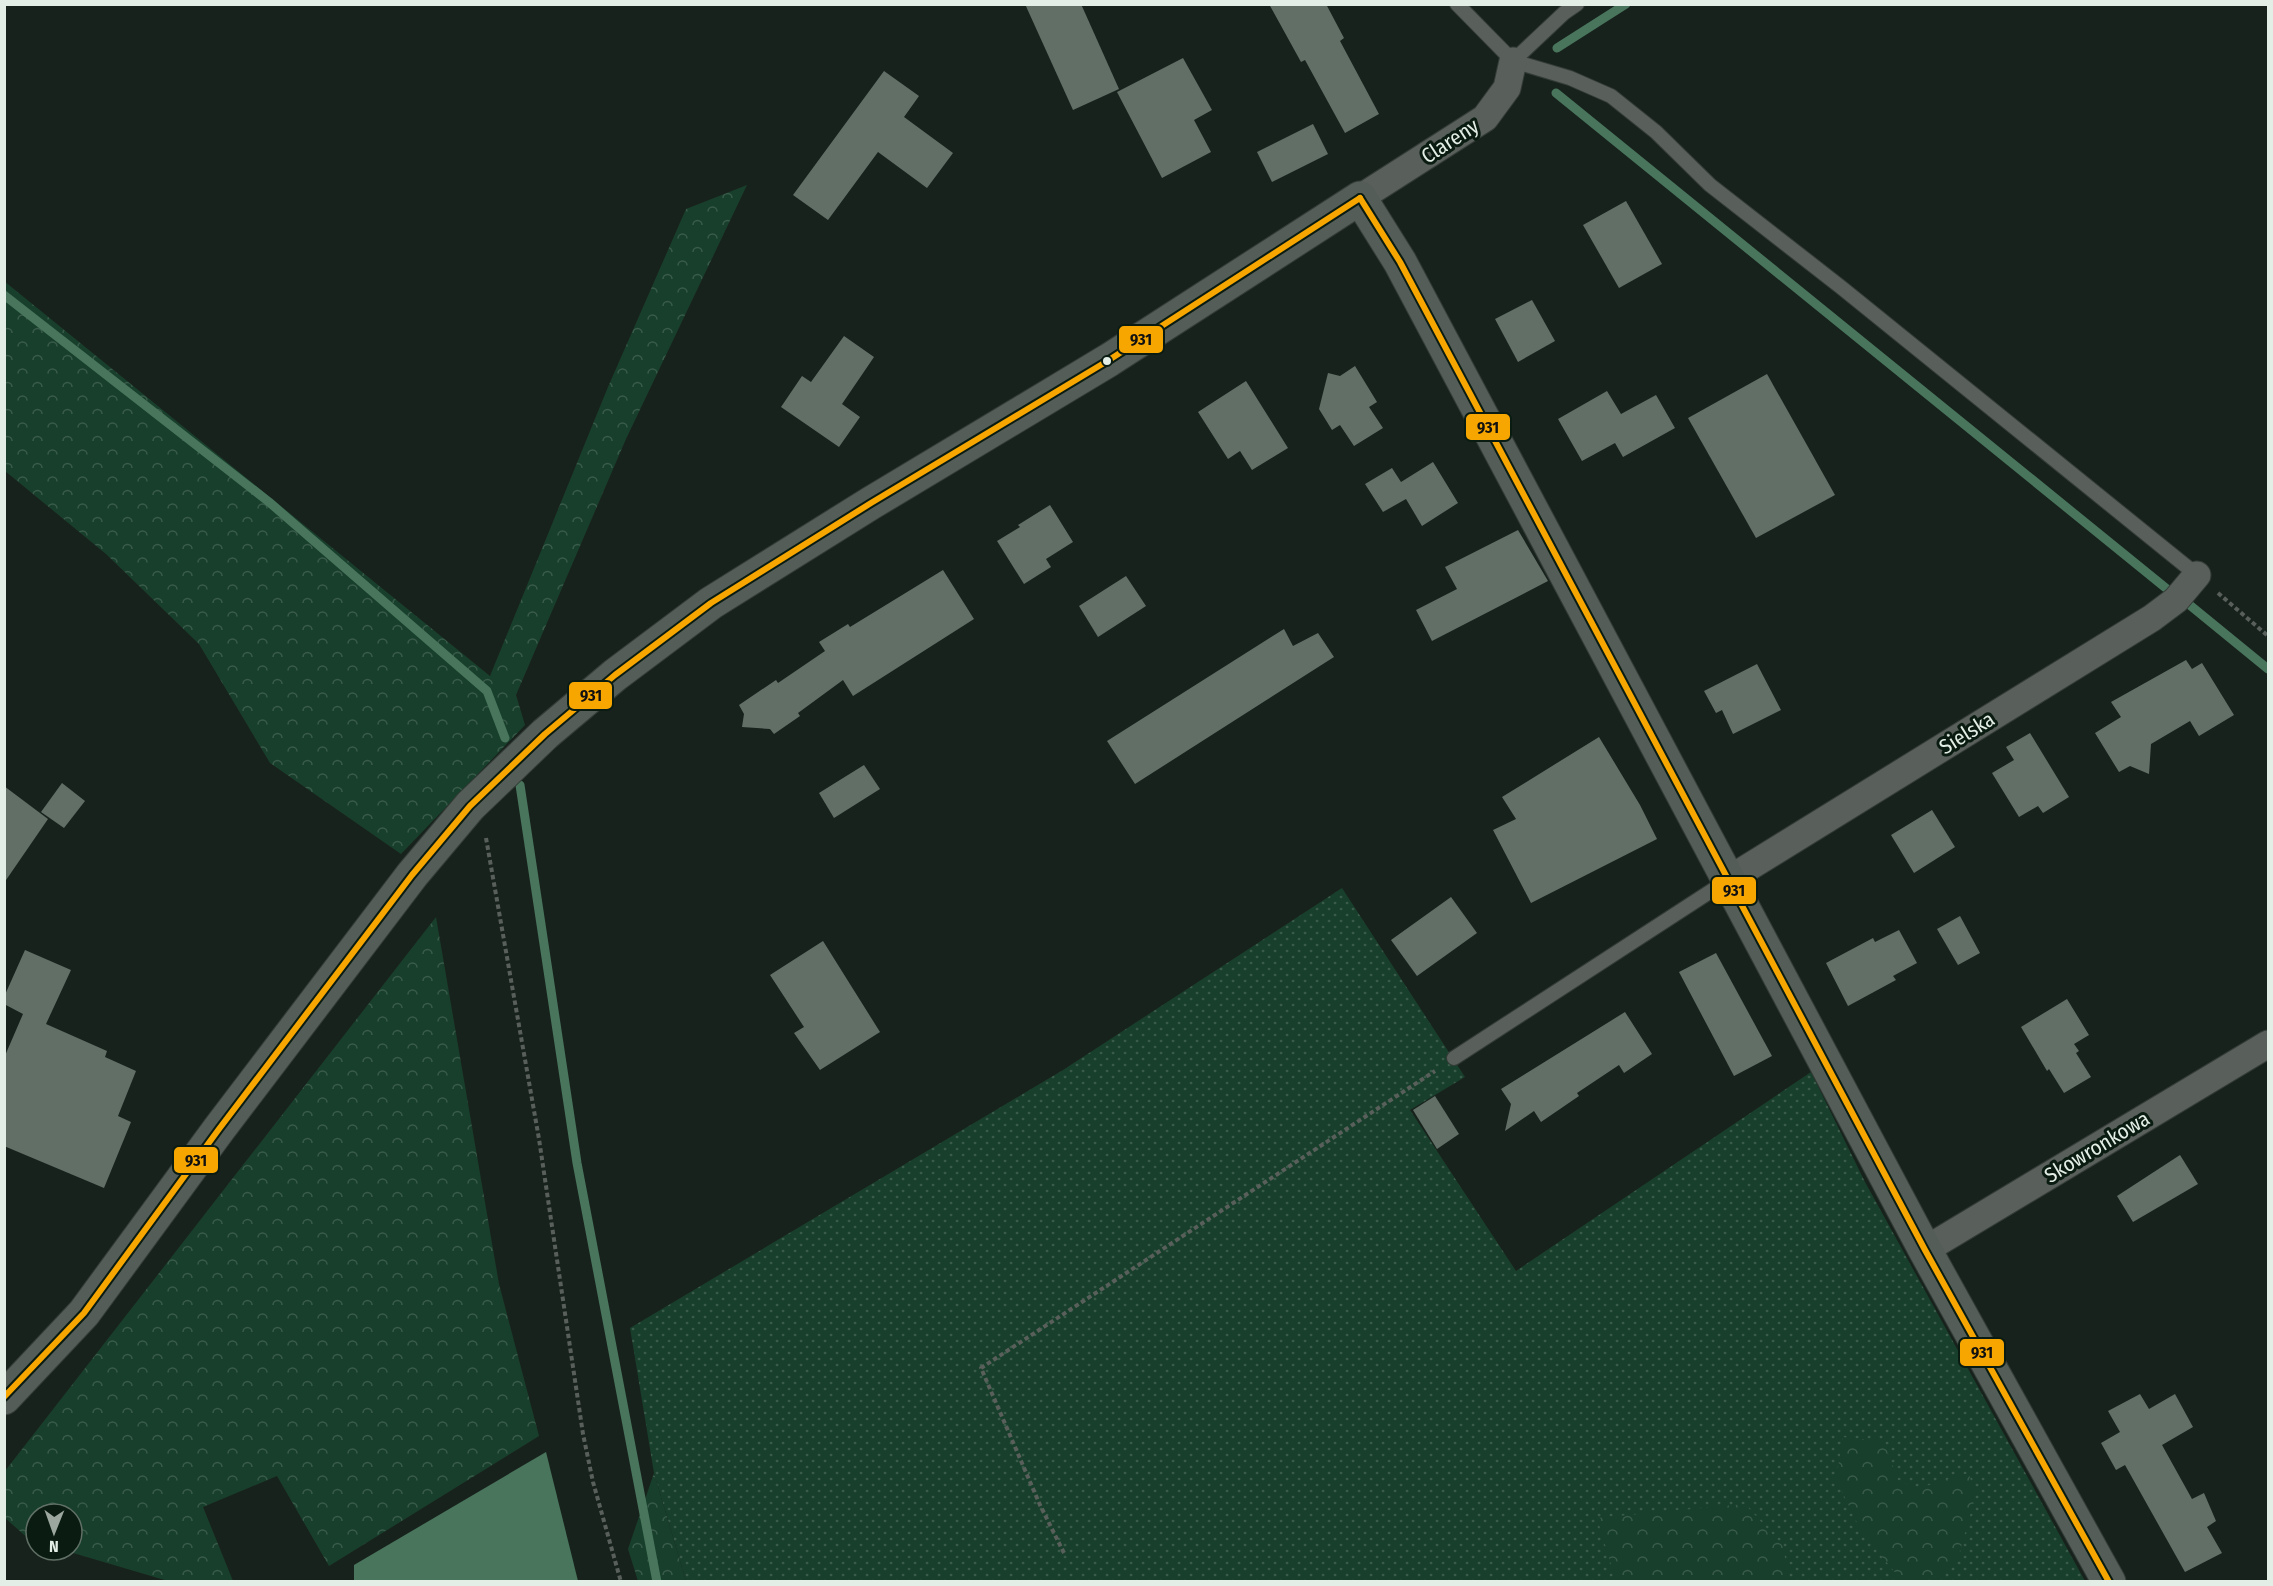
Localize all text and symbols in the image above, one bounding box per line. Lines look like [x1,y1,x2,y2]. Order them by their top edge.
street label: Clareny [1416,112,1484,169]
line badge: 931 [1118,325,1164,354]
text: 931 [1130,330,1152,349]
unlabelled marker [1101,355,1113,367]
line badge: 931 [1465,413,1511,441]
text: 931 [1477,418,1499,437]
line badge: 931 [568,681,613,710]
text: 931 [580,686,602,705]
street label: Sielska [1935,706,1999,760]
line badge: 931 [1711,876,1757,905]
text: 931 [1723,881,1745,900]
street label: Skowronkowa [2040,1105,2154,1189]
line badge: 931 [173,1146,219,1174]
text: 931 [185,1151,207,1170]
line badge: 931 [1959,1338,2005,1367]
text: 931 [1971,1343,1993,1362]
north arrow [24,1502,84,1562]
text: N [49,1537,59,1556]

